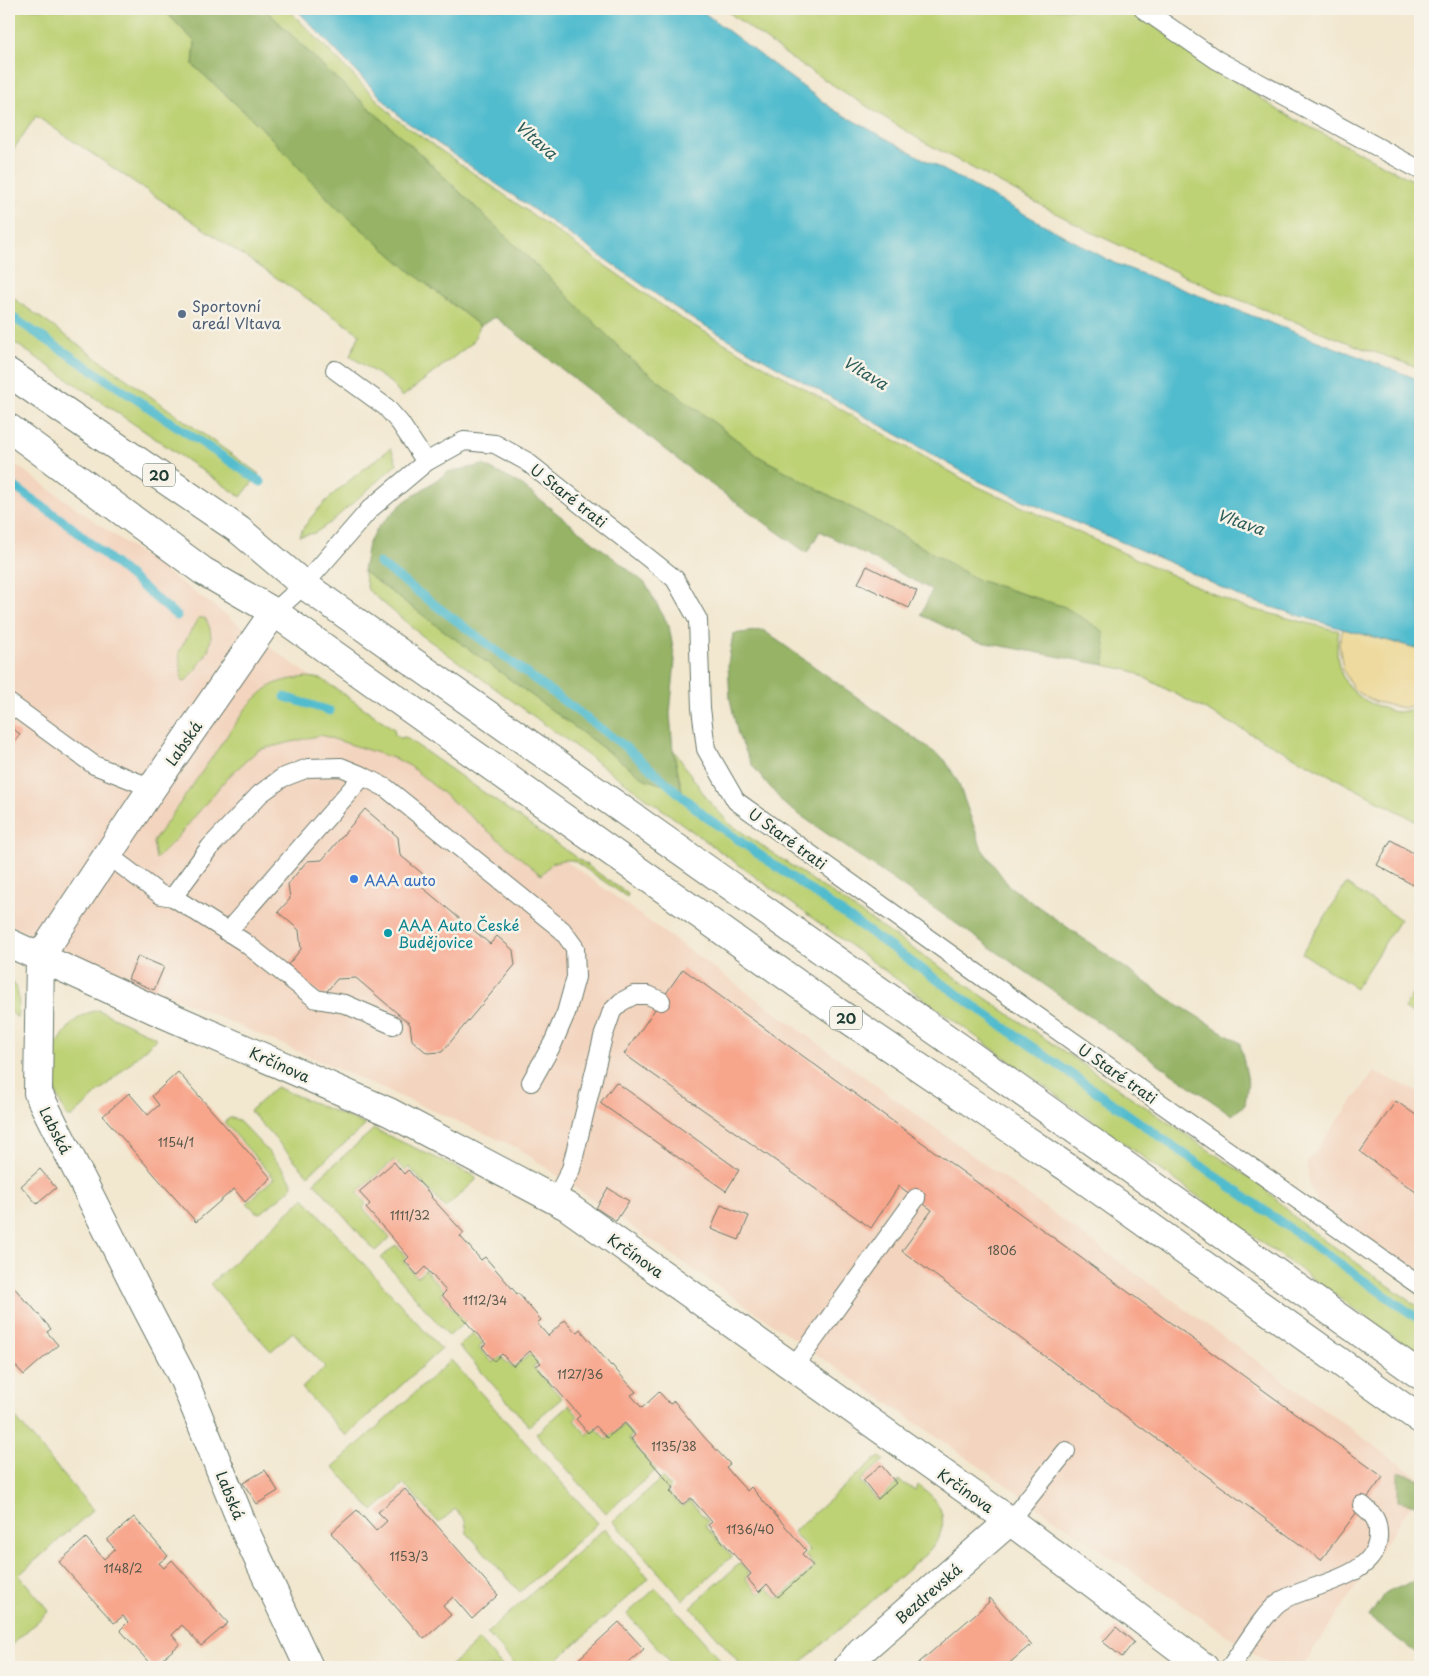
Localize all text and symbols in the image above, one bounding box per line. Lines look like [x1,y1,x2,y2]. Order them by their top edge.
water label: Vltava [511,114,564,165]
place label: Sportovní areál Vltava [192,294,281,334]
marker: Sportovní areál Vltava [176,308,188,320]
water label: Vltava [839,349,894,395]
street label: U Staré trati [526,458,612,532]
road number: 20 [143,464,175,486]
water label: Vltava [1214,502,1269,541]
street label: Labská [159,715,207,770]
street label: U Staré trati [744,802,832,874]
place label: AAA auto [364,868,436,891]
marker: AAA auto [348,873,360,885]
place label: AAA Auto České Budějovice [398,913,519,953]
marker: AAA Auto České Budějovice [382,927,394,939]
road number: 20 [830,1006,862,1030]
street label: U Staré trati [1074,1037,1162,1109]
street label: Krčínova [246,1040,315,1088]
street label: Labská [34,1102,78,1158]
house number: 1154/1 [158,1133,194,1151]
house number: 1111/32 [390,1206,430,1224]
street label: Krčínova [603,1227,670,1283]
house number: 1806 [987,1241,1017,1259]
house number: 1112/34 [463,1291,507,1309]
house number: 1127/36 [557,1365,603,1383]
house number: 1135/38 [651,1437,697,1455]
street label: Krčínova [933,1462,1000,1518]
street label: Labská [211,1467,251,1523]
house number: 1136/40 [726,1520,774,1538]
house number: 1153/3 [390,1547,429,1565]
street label: Bezdrevská [890,1557,967,1628]
house number: 1148/2 [103,1559,143,1577]

